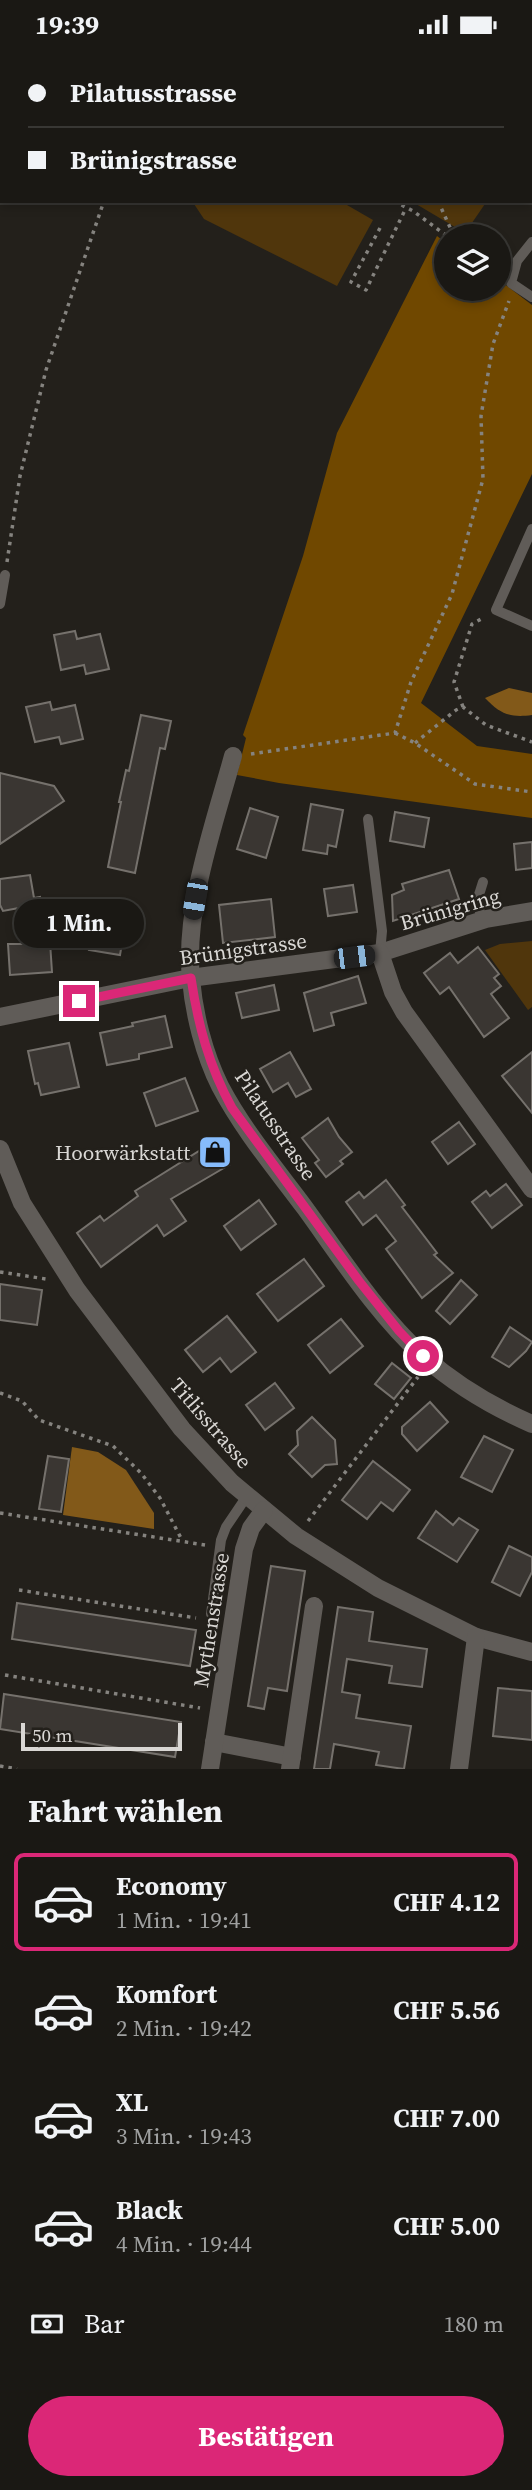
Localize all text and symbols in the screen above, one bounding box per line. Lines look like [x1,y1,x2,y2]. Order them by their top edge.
text: 19:39 [35,7,99,43]
text: Pilatusstrasse [70,75,237,111]
text: Brünigstrasse [70,142,237,178]
map controls [434,224,511,301]
button: layers [434,224,511,301]
car [182,876,209,922]
street label: Brünigring [397,881,504,937]
callout: 1 Min. [14,899,144,949]
text: 1 Min. [46,907,112,939]
street label: Brünigstrasse [177,926,309,972]
car [332,944,377,970]
route end [63,985,95,1017]
street label: Pilatusstrasse [228,1064,324,1186]
shop icon: Hoorwärkstatt [196,1133,234,1171]
place label: Hoorwärkstatt [55,1138,190,1167]
route start [407,1340,439,1372]
street label: Titlisstrasse [163,1371,259,1475]
street label: Mythenstrasse [186,1550,236,1690]
scale bar [21,1720,182,1752]
text: 50 m [32,1722,73,1748]
text: Fahrt wählen [28,1789,223,1833]
text: Economy [116,1868,227,1904]
icon: car [32,1871,95,1934]
text: CHF 4.12 [393,1884,500,1920]
text: 1 Min. · 19:41 [116,1904,252,1936]
text: Komfort [116,1976,217,2012]
icon: car [32,1979,95,2042]
text: CHF 5.56 [393,1992,500,2028]
text: 2 Min. · 19:42 [116,2012,252,2044]
text: XL [116,2084,148,2120]
icon: car [32,2087,95,2150]
text: CHF 7.00 [393,2100,500,2136]
text: 3 Min. · 19:43 [116,2120,252,2152]
text: Black [116,2192,183,2228]
icon: car [32,2195,95,2258]
text: CHF 5.00 [393,2208,500,2244]
text: 4 Min. · 19:44 [116,2228,252,2260]
icon: cash [28,2305,66,2343]
text: Bar [84,2306,124,2342]
text: 180 m [443,2308,504,2340]
button: Bestätigen [28,2396,504,2476]

